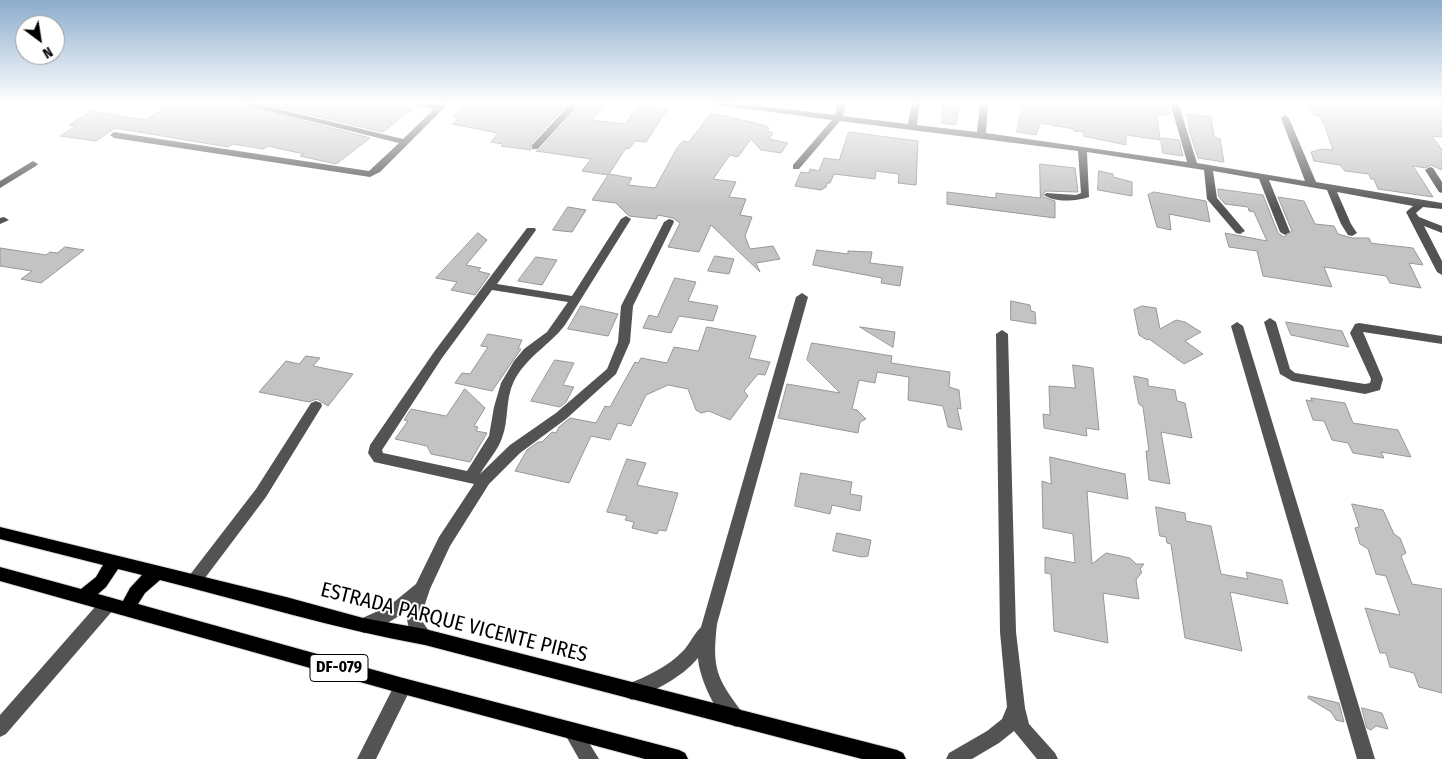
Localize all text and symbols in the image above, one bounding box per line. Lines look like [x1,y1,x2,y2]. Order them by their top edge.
north arrow [15,15,65,65]
text: N [40,43,55,62]
street label: ESTRADA PARQUE VICENTE PIRES [318,578,590,668]
road number: DF-079 [310,654,368,681]

